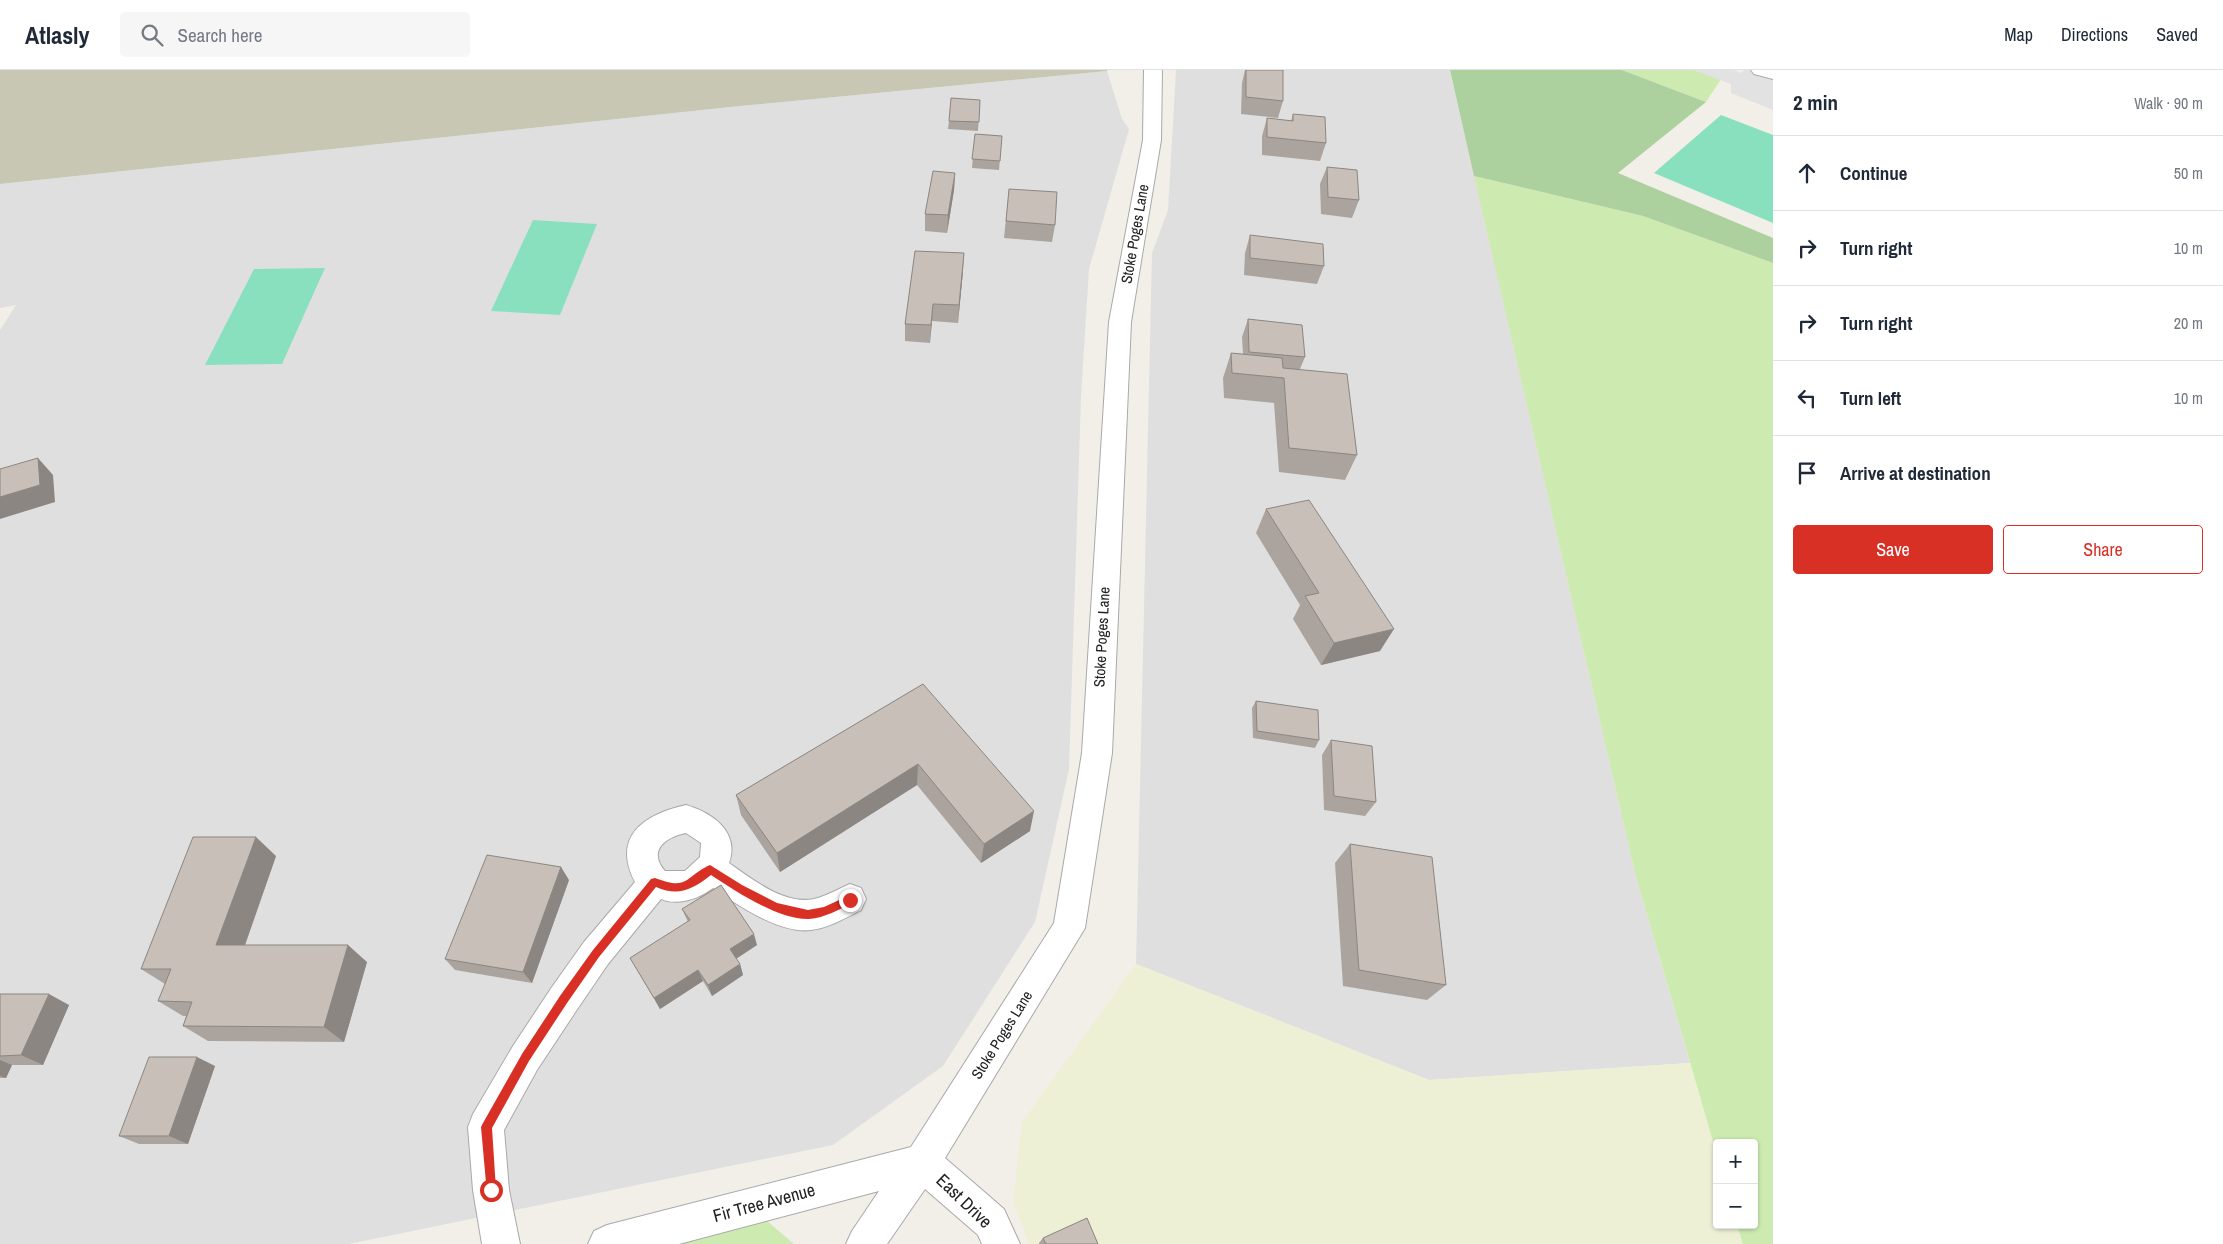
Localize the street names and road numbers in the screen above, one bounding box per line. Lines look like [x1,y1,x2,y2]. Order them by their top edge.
street label: Stoke Poges Lane [1115,182,1154,285]
street label: Stoke Poges Lane [1088,586,1115,688]
street label: Stoke Poges Lane [966,986,1037,1083]
street label: East Drive [931,1168,998,1234]
street label: Fir Tree Avenue [710,1177,818,1228]

